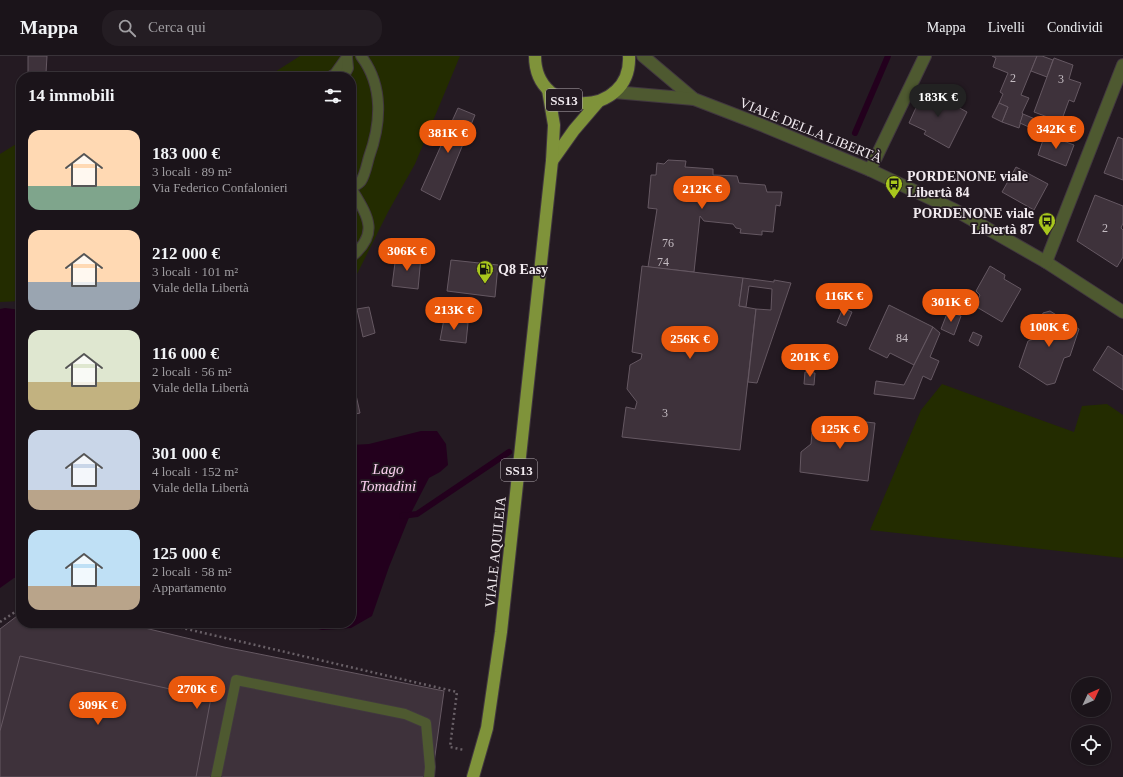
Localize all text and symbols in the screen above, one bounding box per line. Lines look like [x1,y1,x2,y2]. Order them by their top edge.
search box [102,10,382,46]
text: Mappa [20,17,78,38]
icon: search [116,17,138,39]
text: Cerca qui [148,19,206,35]
text: Mappa [927,20,966,35]
text: Livelli [988,20,1025,35]
text: Condividi [1047,20,1103,35]
house number: 2 [1010,71,1016,85]
house number: 3 [1058,72,1064,86]
pin: 183K € [905,84,971,118]
icon: filters [322,85,344,107]
text: 14 immobili [28,86,114,105]
road number: SS13 [546,89,582,111]
text: 183K € [918,89,958,104]
street label: VIALE DELLA LIBERTÀ [737,94,885,166]
pin: 342K € [1023,116,1089,150]
pin: 381K € [415,120,481,154]
text: 342K € [1036,121,1076,136]
text: 381K € [428,125,468,140]
text: 183 000 € [152,144,220,163]
icon: home [60,146,108,194]
text: 3 locali · 89 m² [152,164,232,179]
place label: PORDENONE viale Libertà 84 [907,169,1028,200]
bus stop icon: PORDENONE viale Libertà 84 [884,174,904,199]
pin: 212K € [669,176,735,210]
text: Via Federico Confalonieri [152,180,288,195]
text: 212K € [682,181,722,196]
place label: PORDENONE viale Libertà 87 [913,206,1034,237]
bus stop icon: PORDENONE viale Libertà 87 [1037,211,1057,236]
house number: 2 [1102,221,1108,235]
house number: 76 [662,236,674,250]
pin: 306K € [374,238,440,272]
text: 306K € [387,243,427,258]
text: 212 000 € [152,244,220,263]
icon: home [60,246,108,294]
house number: 74 [657,255,669,269]
fuel station icon: Q8 Easy [475,259,495,284]
place label: Q8 Easy [498,262,548,277]
text: 3 locali · 101 m² [152,264,238,279]
text: Viale della Libertà [152,280,249,295]
pin: 116K € [811,283,877,317]
text: 116K € [825,288,863,303]
pin: 301K € [918,289,984,323]
text: 301K € [931,294,971,309]
pin: 213K € [421,297,487,331]
text: 213K € [434,302,474,317]
pin: 100K € [1016,314,1082,348]
text: 100K € [1029,319,1069,334]
pin: 256K € [657,326,723,360]
text: 256K € [670,331,710,346]
house number: 84 [896,331,908,345]
text: 116 000 € [152,344,219,363]
pin: 201K € [777,344,843,378]
icon: home [60,346,108,394]
text: 201K € [790,349,830,364]
text: 2 locali · 56 m² [152,364,232,379]
text: Viale della Libertà [152,380,249,395]
house number: 3 [662,406,668,420]
pin: 125K € [807,416,873,450]
text: 125K € [820,421,860,436]
text: 301 000 € [152,444,220,463]
icon: home [60,446,108,494]
road number: SS13 [501,459,537,481]
water label: Lago Tomadini [360,461,416,494]
text: 4 locali · 152 m² [152,464,238,479]
text: Viale della Libertà [152,480,249,495]
street label: VIALE AQUILEIA [482,495,509,608]
text: 125 000 € [152,544,220,563]
icon: home [60,546,108,594]
text: 2 locali · 58 m² [152,564,232,579]
text: Appartamento [152,580,226,595]
pin: 270K € [164,676,230,710]
north arrow [1071,677,1111,717]
map controls [1071,677,1111,765]
text: 270K € [177,681,217,696]
pin: 309K € [65,692,131,726]
text: 309K € [78,697,118,712]
button: locate [1071,725,1111,765]

